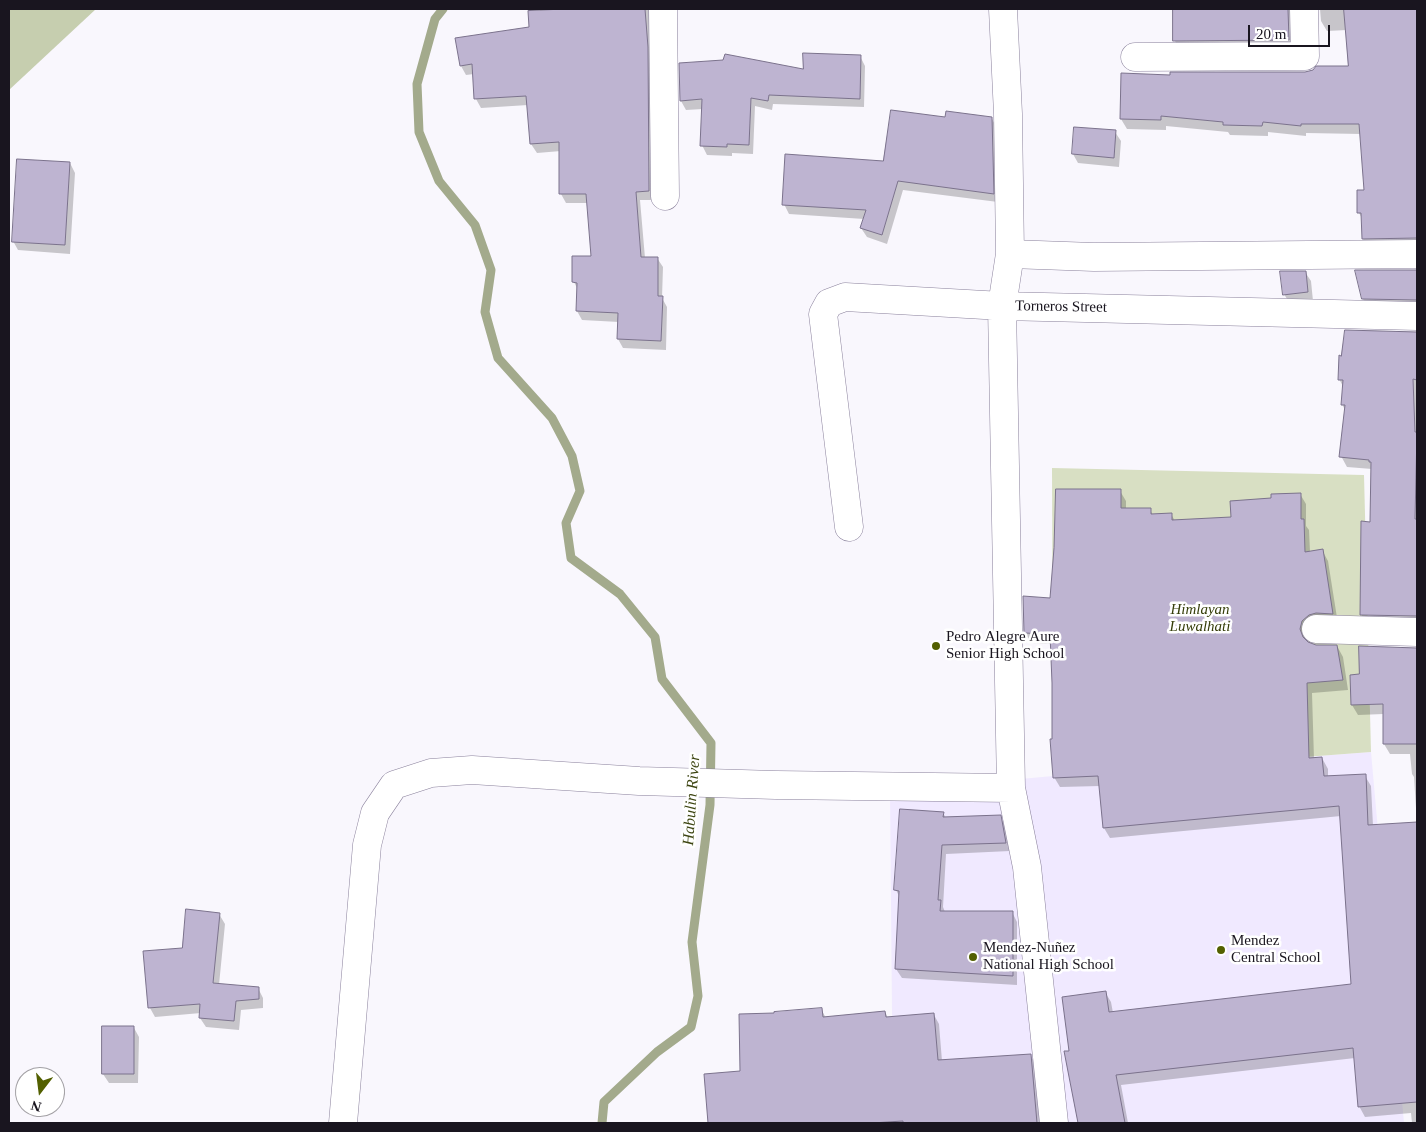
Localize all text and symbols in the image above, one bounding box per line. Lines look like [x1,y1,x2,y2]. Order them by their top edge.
scale bar [1251,15,1334,47]
text: 20 m [1256,26,1286,42]
street label: Torneros Street [1015,297,1107,317]
park label: Himlayan Luwalhati [1170,601,1230,636]
place label: Pedro Alegre Aure Senior High School [946,628,1064,663]
marker: Pedro Alegre Aure Senior High School [930,640,942,652]
water label: Habulin River [679,754,705,846]
place label: Mendez Central School [1231,932,1321,967]
place label: Mendez-Nuñez National High School [983,939,1114,974]
marker: Mendez Central School [1215,944,1227,956]
marker: Mendez-Nuñez National High School [967,951,979,963]
north arrow [15,1067,65,1117]
text: N [29,1097,43,1115]

